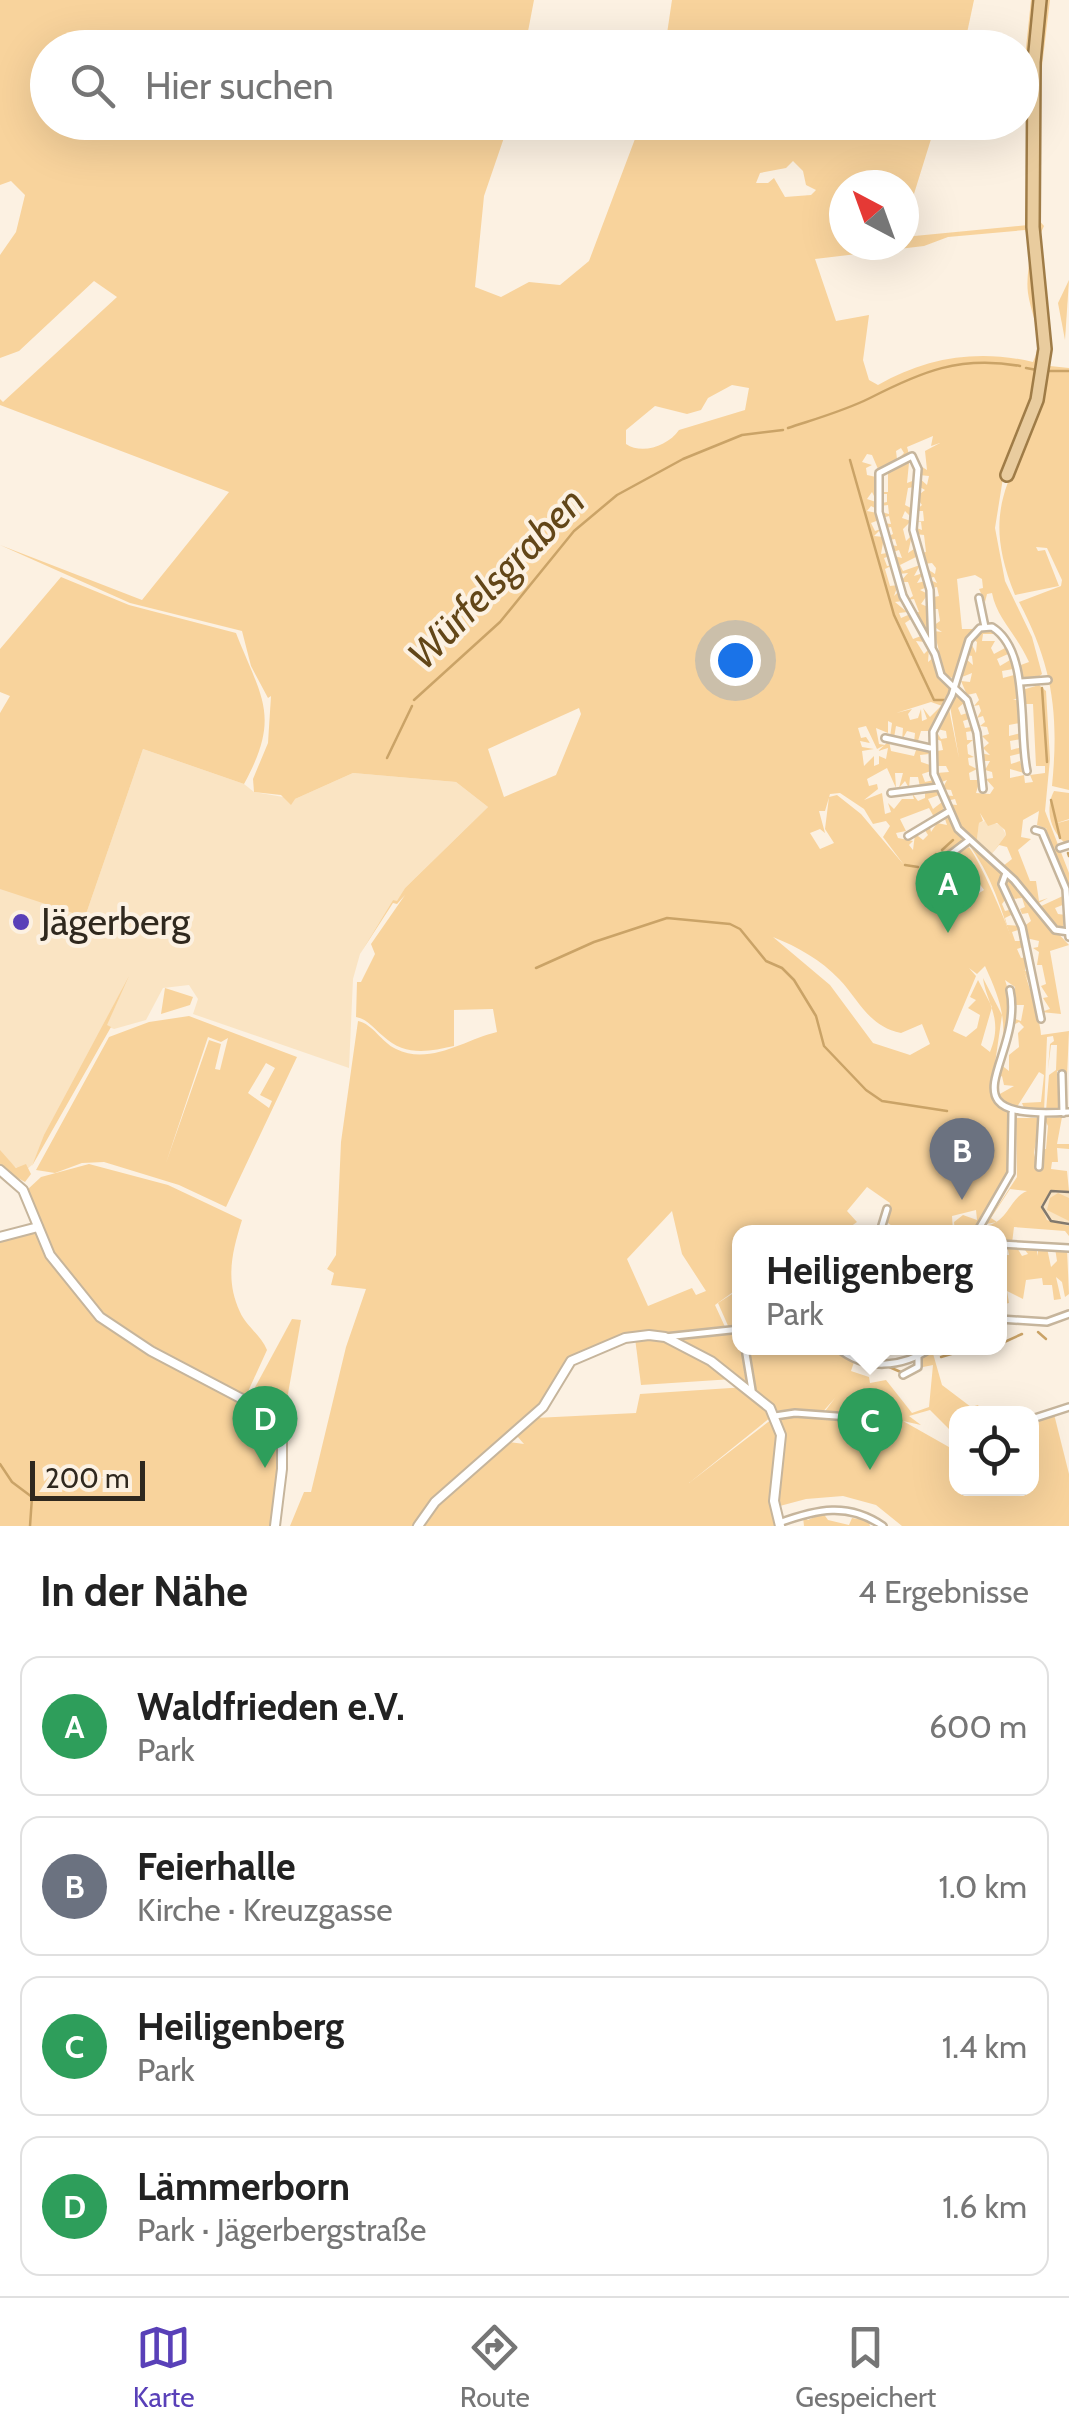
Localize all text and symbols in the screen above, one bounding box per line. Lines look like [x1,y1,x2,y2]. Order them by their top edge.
search box [30,30,1039,140]
icon: search [65,58,120,113]
text: Hier suchen [145,62,334,109]
north arrow [829,170,919,260]
water label: Würfelsgraben [397,477,594,679]
your location [710,635,761,686]
pin: A [916,850,980,933]
place label: Jägerberg [40,898,191,945]
marker: Jägerberg [10,911,32,933]
pin: B [930,1118,994,1200]
popup [732,1225,1007,1355]
text: Heiligenberg [766,1247,973,1294]
text: Park [766,1294,824,1333]
pin: D [232,1386,298,1468]
pin: C [838,1388,902,1470]
map controls [949,1406,1039,1496]
button: locate [949,1406,1039,1496]
scale bar [30,1456,145,1500]
text: 200 m [45,1461,130,1495]
text: In der Nähe [40,1565,248,1617]
text: 4 Ergebnisse [858,1572,1029,1611]
text: Waldfrieden e.V. [137,1683,405,1730]
text: A [64,1707,85,1746]
text: 600 m [929,1707,1027,1746]
text: Park [137,1730,195,1769]
text: Feierhalle [137,1843,296,1890]
text: B [64,1867,85,1906]
text: 1.0 km [939,1867,1027,1906]
text: Kirche · Kreuzgasse [137,1890,393,1929]
text: Heiligenberg [137,2003,344,2050]
text: C [65,2027,84,2066]
text: 1.4 km [942,2027,1027,2066]
text: Park [137,2050,195,2089]
text: Lämmerborn [137,2163,350,2210]
text: D [63,2187,86,2226]
text: 1.6 km [942,2187,1027,2226]
text: Park · Jägerbergstraße [137,2210,426,2249]
tab: Karte [133,2320,194,2414]
tab: Route [460,2320,530,2414]
tab: Gespeichert [795,2320,936,2414]

